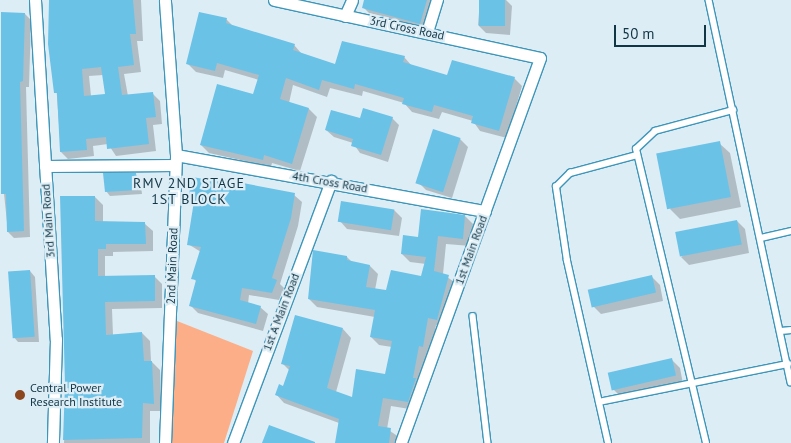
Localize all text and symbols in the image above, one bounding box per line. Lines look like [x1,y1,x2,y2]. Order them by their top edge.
street label: 3rd Cross Road [368,13,446,43]
scale bar [616,15,708,47]
text: 50 m [622,24,655,43]
street label: 4th Cross Road [291,168,369,196]
district label: RMV 2ND STAGE 1ST BLOCK [131,175,247,208]
street label: 3rd Main Road [38,184,58,258]
street label: 1st Main Road [452,213,490,287]
street label: 2nd Main Road [163,227,181,305]
street label: 1st A Main Road [259,271,303,353]
place label: Central Power Research Institute [30,381,122,409]
marker: Central Power Research Institute [14,389,26,401]

